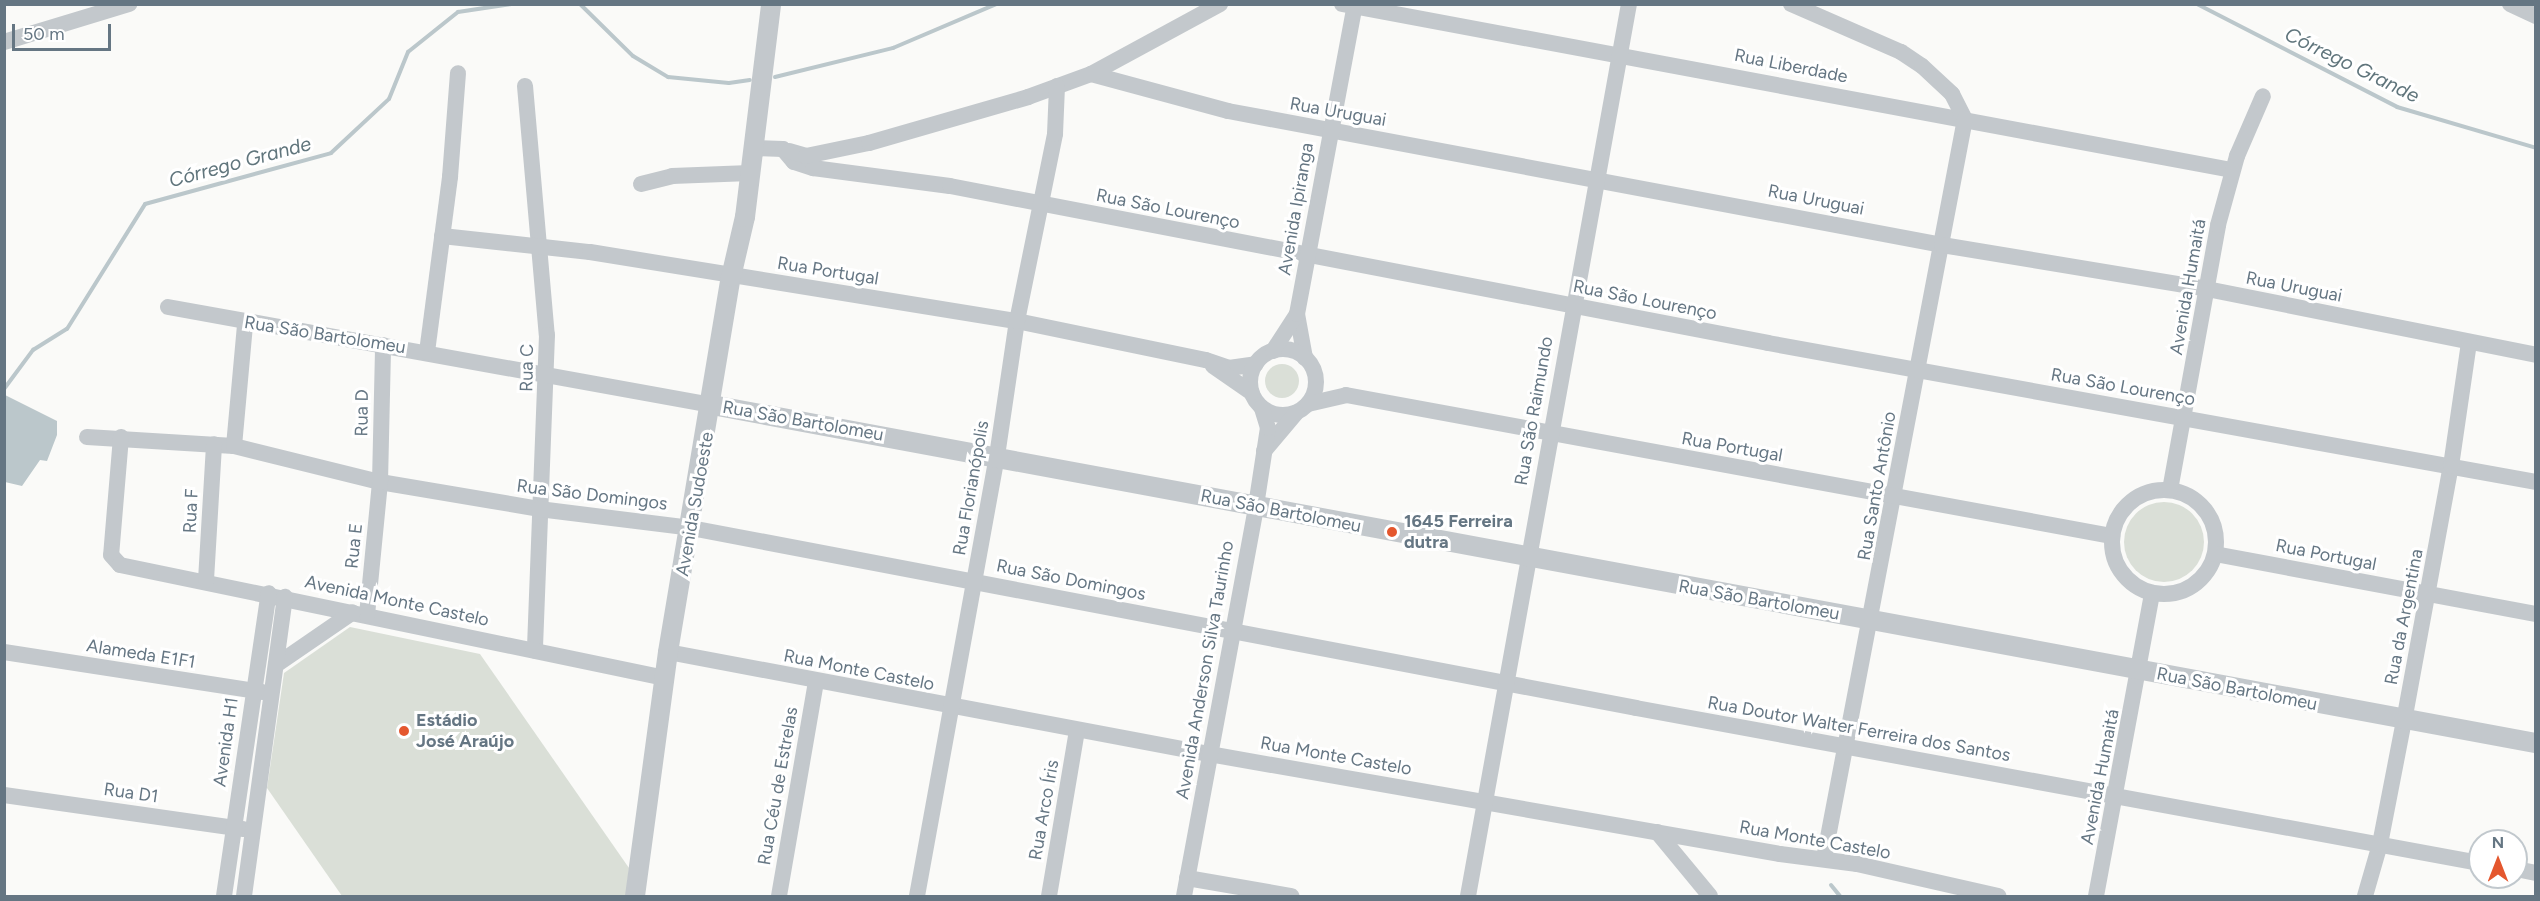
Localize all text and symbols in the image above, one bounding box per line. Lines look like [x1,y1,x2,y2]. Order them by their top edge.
scale bar [15,12,114,50]
water label: Córrego Grande [2281,22,2423,108]
text: 50 m [23,23,65,45]
street label: Rua Liberdade [1732,44,1850,88]
street label: Rua Uruguai [1288,93,1388,131]
water label: Córrego Grande [166,131,314,193]
street label: Avenida Ipiranga [1274,141,1318,277]
street label: Rua Uruguai [1766,180,1866,220]
street label: Rua São Lourenço [1094,184,1242,234]
street label: Avenida Humaitá [2165,217,2211,357]
street label: Rua Portugal [776,252,880,290]
street label: Rua Uruguai [2244,267,2344,307]
street label: Rua São Lourenço [1571,275,1719,325]
street label: Rua São Bartolomeu [243,312,407,358]
street label: Rua São Raimundo [1510,335,1558,487]
street label: Rua C [516,344,538,392]
street label: Rua São Lourenço [2049,364,2197,410]
street label: Rua D [351,389,373,437]
street label: Rua São Bartolomeu [721,396,885,446]
street label: Rua Santo Antônio [1853,410,1901,562]
street label: Rua Florianópolis [949,419,993,557]
street label: Rua Portugal [1680,427,1784,467]
street label: Avenida Sudoeste [672,430,718,578]
street label: Rua São Domingos [515,475,669,515]
street label: Rua São Bartolomeu [1199,485,1363,537]
street label: Rua F [179,488,203,534]
place label: 1645 Ferreira dutra [1404,511,1513,554]
street label: Rua E [341,522,367,570]
marker: 1645 Ferreira dutra [1385,525,1399,539]
street label: Rua Portugal [2274,535,2378,575]
street label: Avenida Anderson Silva Taurinho [1172,539,1238,801]
street label: Rua da Argentina [2380,547,2428,687]
street label: Rua São Domingos [994,555,1148,605]
street label: Avenida Monte Castelo [303,571,491,631]
street label: Rua São Bartolomeu [1677,575,1841,625]
street label: Alameda E1F1 [85,635,197,673]
street label: Rua Monte Castelo [782,645,936,695]
street label: Rua São Bartolomeu [2155,663,2319,715]
street label: Rua Doutor Walter Ferreira dos Santos [1706,692,2012,766]
street label: Avenida H1 [209,696,243,788]
street label: Rua Céu de Estrelas [753,705,803,867]
street label: Avenida Humaitá [2076,707,2124,847]
place label: Estádio José Araújo [416,710,514,752]
marker: Estádio José Araújo [397,724,411,738]
street label: Rua Monte Castelo [1259,732,1413,780]
street label: Rua Arco Íris [1025,758,1063,862]
street label: Rua D1 [102,778,160,808]
street label: Rua Monte Castelo [1738,816,1892,864]
north arrow [2468,829,2528,889]
text: N [2492,833,2504,852]

